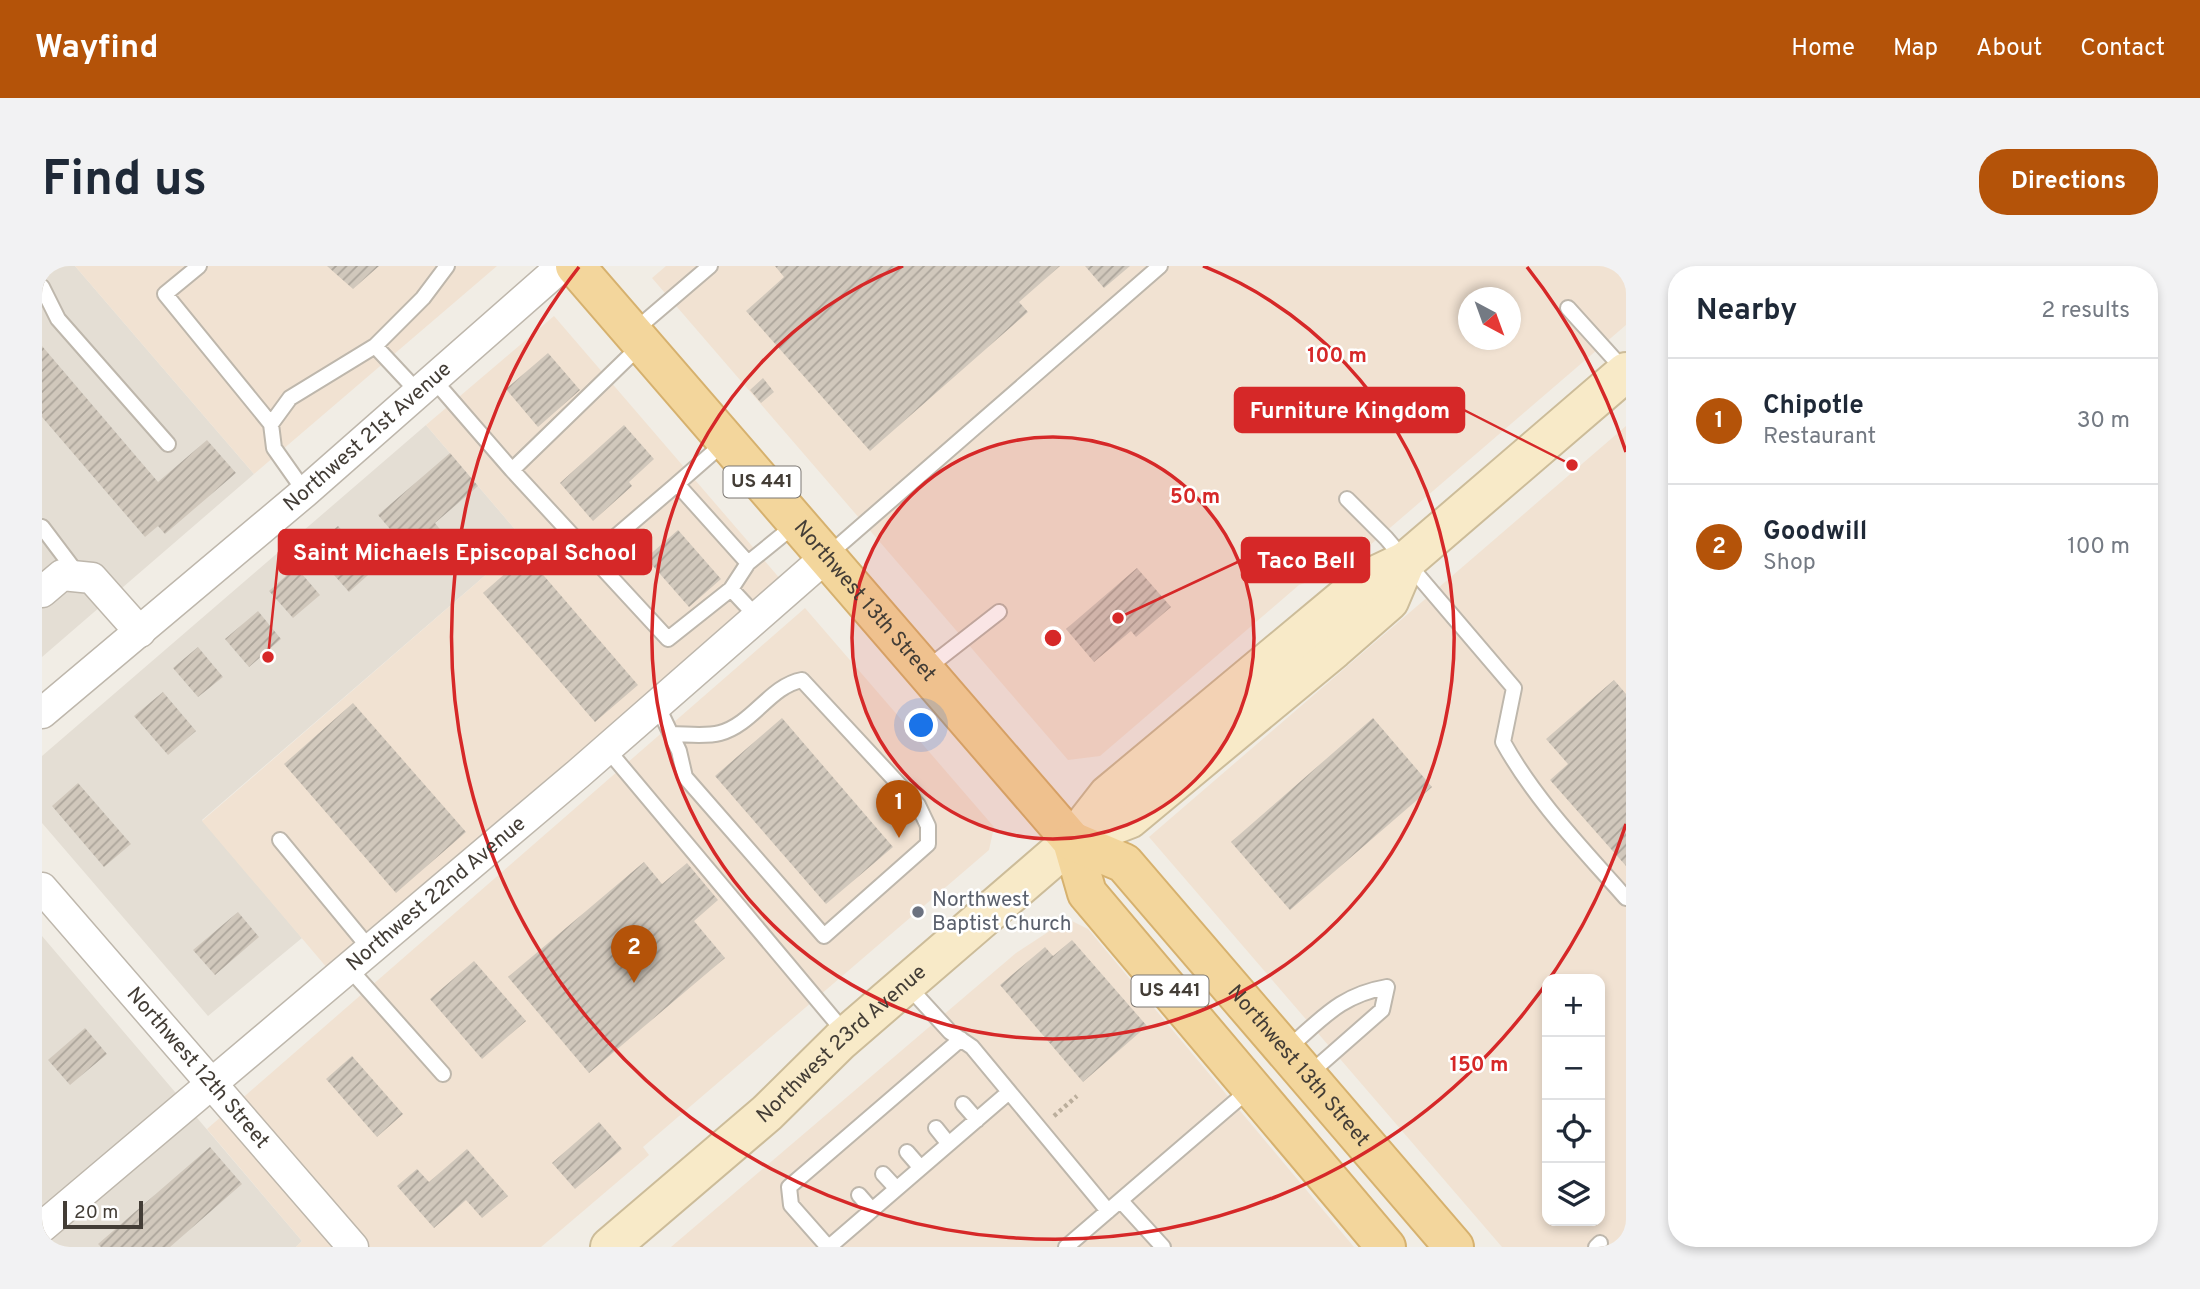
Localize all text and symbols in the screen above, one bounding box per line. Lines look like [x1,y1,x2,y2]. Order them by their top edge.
text: Wayfind [35,28,158,70]
text: Home [1791,34,1855,64]
text: Map [1893,34,1938,64]
text: About [1976,34,2042,64]
text: Contact [2080,34,2165,64]
button: Directions [1979,149,2158,215]
text: Find us [42,151,207,213]
north arrow [1458,287,1521,350]
text: Nearby [1696,293,1797,330]
text: 2 results [2041,297,2130,326]
text: 100 m [1307,343,1367,370]
street label: Northwest 21st Avenue [278,356,457,518]
callout: Furniture Kingdom [1235,388,1464,432]
text: Chipotle [1763,390,1864,423]
text: Furniture Kingdom [1250,398,1450,427]
text: 1 [1714,407,1724,436]
text: 30 m [2077,407,2130,436]
text: Restaurant [1763,423,1876,452]
road number: US 441 [724,466,800,498]
text: 50 m [1170,484,1220,511]
street label: Northwest 13th Street [787,515,942,687]
text: Goodwill [1763,516,1867,549]
callout: Saint Michaels Episcopal School [279,530,651,574]
text: 2 [1712,533,1726,562]
text: 100 m [2067,533,2130,562]
callout: Taco Bell [1242,538,1369,582]
text: Saint Michaels Episcopal School [293,540,637,569]
text: Taco Bell [1257,548,1355,577]
text: Shop [1763,549,1816,578]
centre of rings [1041,626,1065,650]
your location [904,708,938,742]
pin: 1 [876,780,922,838]
street label: Northwest 22nd Avenue [341,810,531,977]
place label: Northwest Baptist Church [932,887,1072,938]
marker: Northwest Baptist Church [910,904,926,920]
pin: 2 [611,925,657,983]
street label: Northwest 23rd Avenue [751,959,932,1129]
map controls [1542,974,1605,1226]
button: + [1542,974,1605,1037]
road number: US 441 [1132,976,1208,1006]
street label: Northwest 13th Street [1221,979,1375,1152]
street label: Northwest 12th Street [120,981,275,1154]
button: − [1542,1037,1605,1100]
text: 150 m [1450,1052,1508,1079]
button: locate [1542,1100,1605,1163]
button: layers [1542,1163,1605,1226]
scale bar [63,1198,144,1230]
text: 20 m [74,1201,118,1225]

